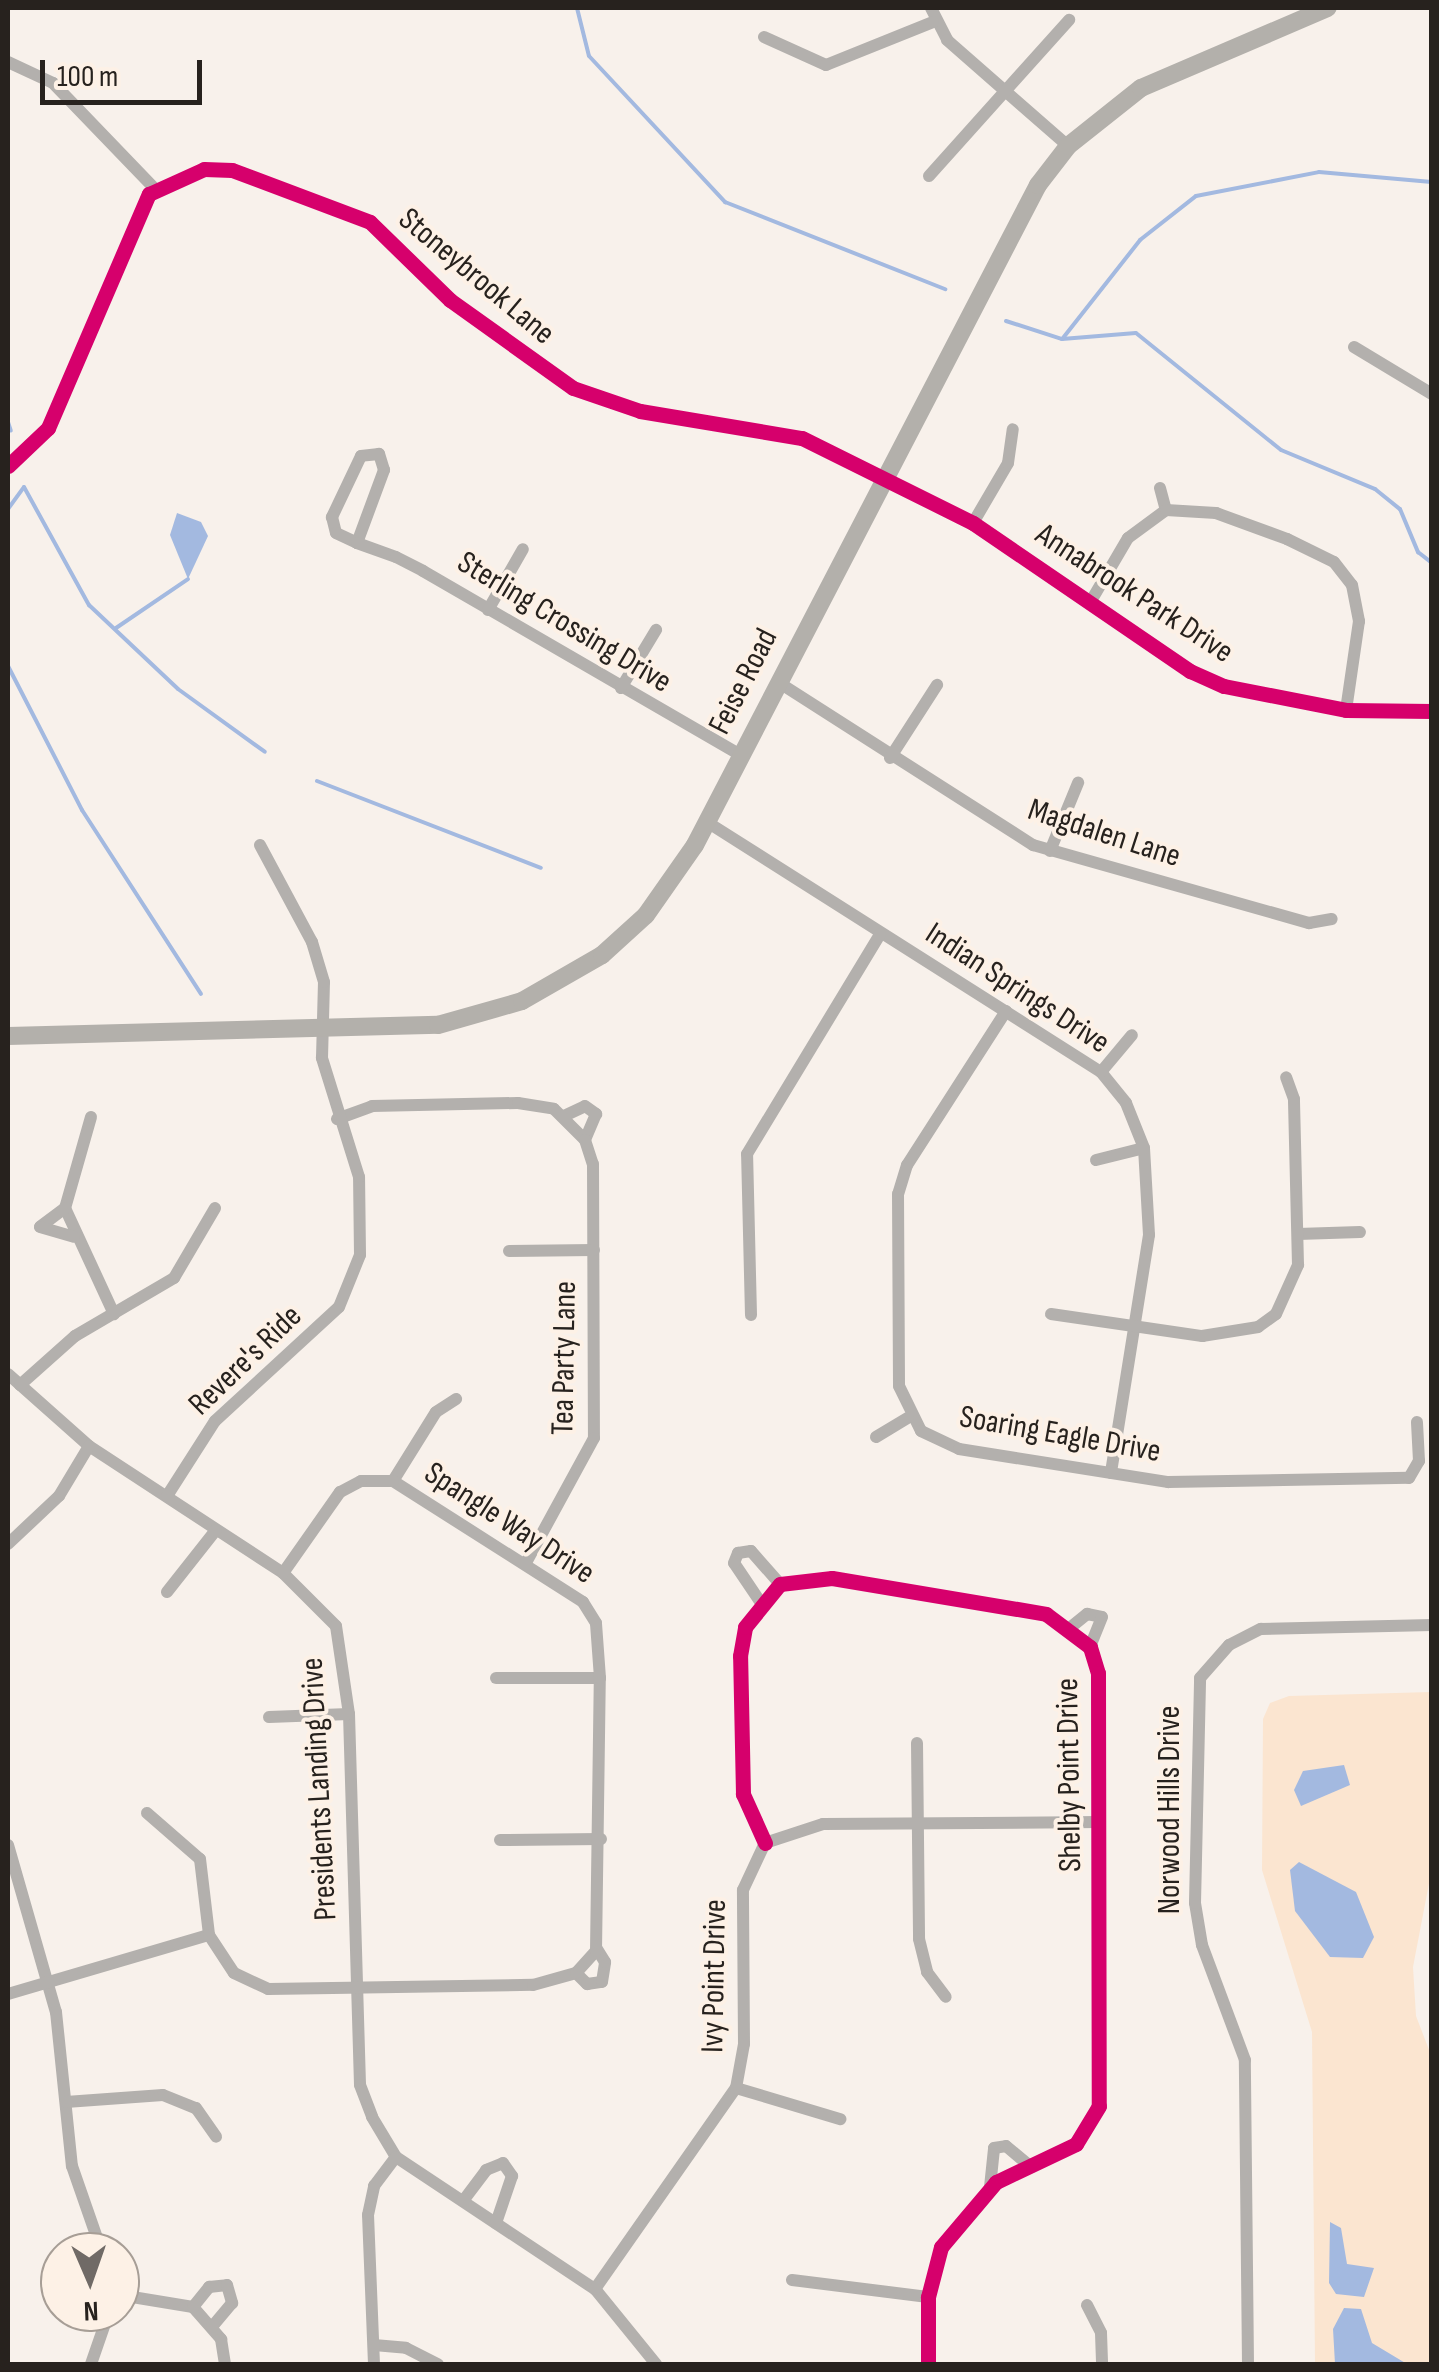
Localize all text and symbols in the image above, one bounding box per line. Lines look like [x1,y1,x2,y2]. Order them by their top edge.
scale bar [45,40,208,102]
text: 100 m [57,59,118,95]
street label: Stoneybrook Lane [390,201,562,353]
street label: Annabrook Park Drive [1028,516,1240,672]
street label: Sterling Crossing Drive [450,544,678,702]
street label: Feise Road [701,623,787,741]
street label: Magdalen Lane [1023,791,1185,877]
street label: Indian Springs Drive [918,915,1116,1063]
street label: Tea Party Lane [544,1281,586,1435]
street label: Revere's Ride [182,1298,310,1424]
street label: Soaring Eagle Drive [956,1398,1164,1472]
street label: Spangle Way Drive [417,1455,601,1593]
street label: Presidents Landing Drive [294,1657,346,1921]
street label: Shelby Point Drive [1049,1678,1091,1872]
street label: Norwood Hills Drive [1151,1706,1189,1914]
street label: Ivy Point Drive [694,1899,736,2053]
north arrow [40,2232,140,2332]
text: N [83,2294,99,2327]

